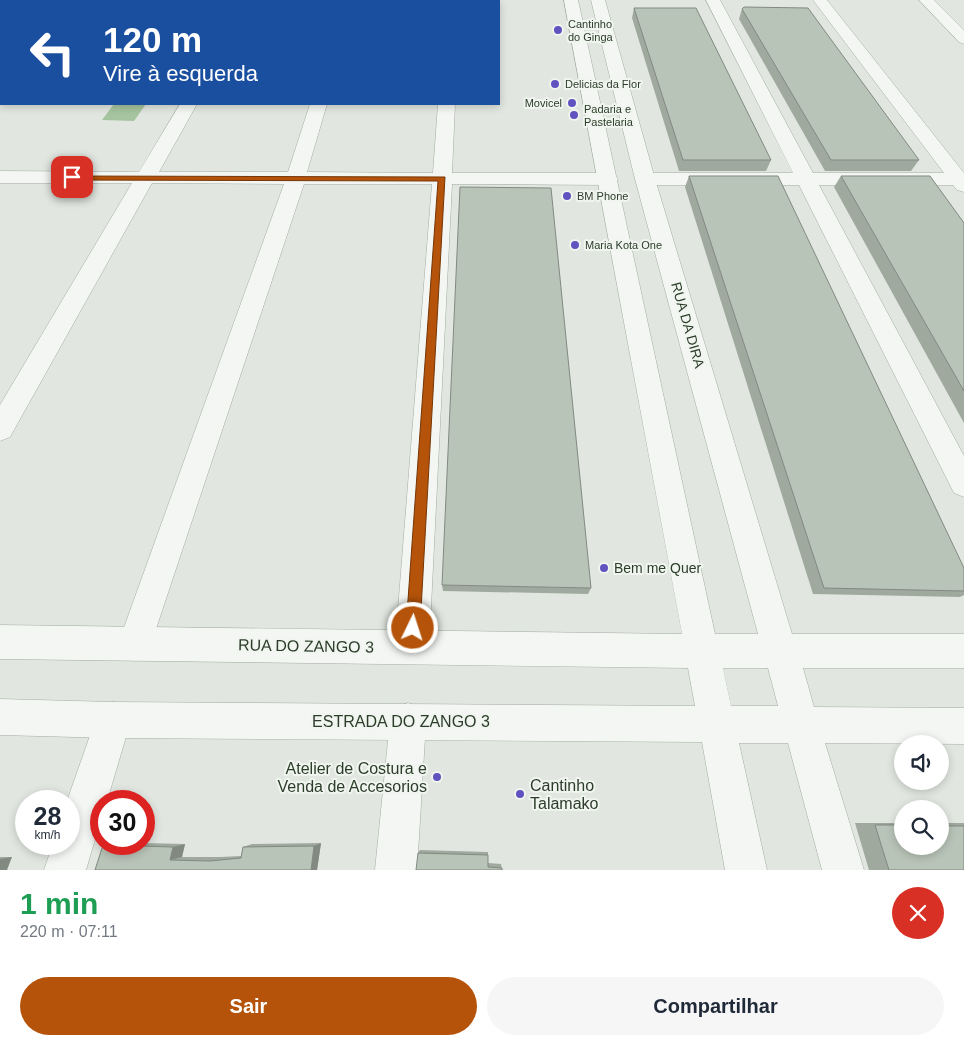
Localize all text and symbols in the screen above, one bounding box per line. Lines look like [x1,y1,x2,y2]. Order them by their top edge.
place label: Cantinho do Ginga [568,18,614,43]
icon: left [20,20,85,85]
text: 120 m [103,20,202,59]
marker: Cantinho do Ginga [552,24,564,36]
text: Vire à esquerda [103,61,258,86]
marker: Delicias da Flor [549,78,561,90]
place label: Delicias da Flor [565,78,641,90]
place label: Movicel [525,97,562,109]
marker: Movicel [566,97,578,109]
place label: Padaria e Pastelaria [584,103,634,128]
marker: Padaria e Pastelaria [568,109,580,121]
pin [51,156,93,198]
icon: arrive [58,163,86,191]
marker: BM Phone [561,190,573,202]
place label: BM Phone [577,190,628,202]
marker: Maria Kota One [569,239,581,251]
place label: Maria Kota One [585,239,662,251]
street label: RUA DA DIRA [668,280,708,370]
place label: Bem me Quer [614,560,701,576]
marker: Bem me Quer [598,562,610,574]
position arrow [386,601,438,653]
street label: RUA DO ZANGO 3 [238,636,374,656]
street label: ESTRADA DO ZANGO 3 [312,713,490,730]
map controls [894,735,949,855]
button: sound [894,735,949,790]
place label: Atelier de Costura e Venda de Accesorios [278,760,427,795]
marker: Atelier de Costura e Venda de Accesorios [431,771,443,783]
place label: Cantinho Talamako [530,777,599,812]
marker: Cantinho Talamako [514,788,526,800]
speed limit sign: 30 [90,790,155,855]
button: search [894,800,949,855]
text: 28 [34,802,61,830]
text: km/h [34,828,61,842]
text: 1 min [20,887,98,920]
button: close [892,887,944,939]
text: 220 m · 07:11 [20,923,118,940]
button: Sair [20,977,477,1035]
button: Compartilhar [487,977,944,1035]

